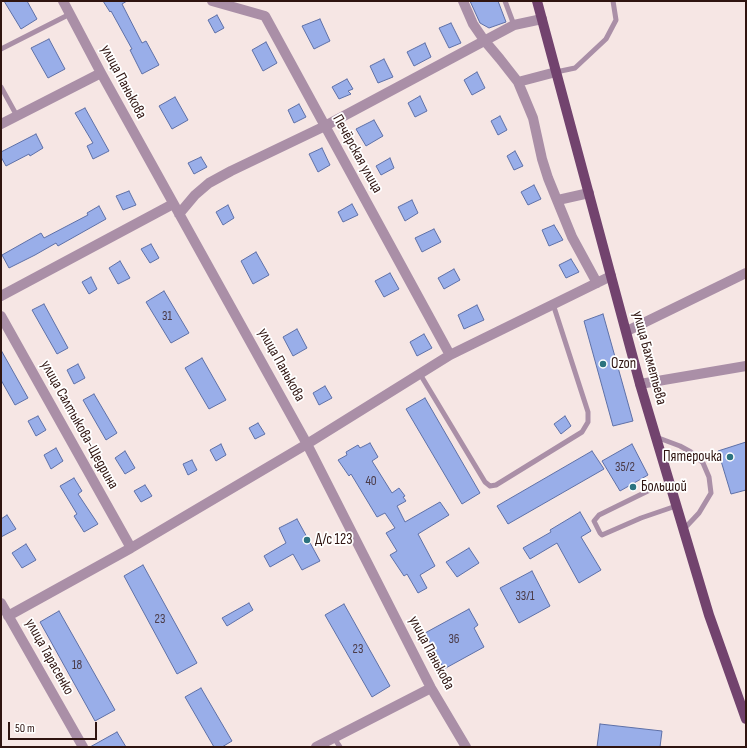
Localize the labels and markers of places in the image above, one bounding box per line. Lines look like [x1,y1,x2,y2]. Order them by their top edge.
place label: Ozon [611,355,636,373]
marker: Ozon [598,359,608,369]
place label: Пятерочка [663,448,722,466]
marker: Пятерочка [725,452,735,462]
place label: Большой [641,478,687,496]
marker: Большой [628,482,638,492]
place label: Д/с 123 [315,531,352,549]
marker: Д/с 123 [302,535,312,545]

